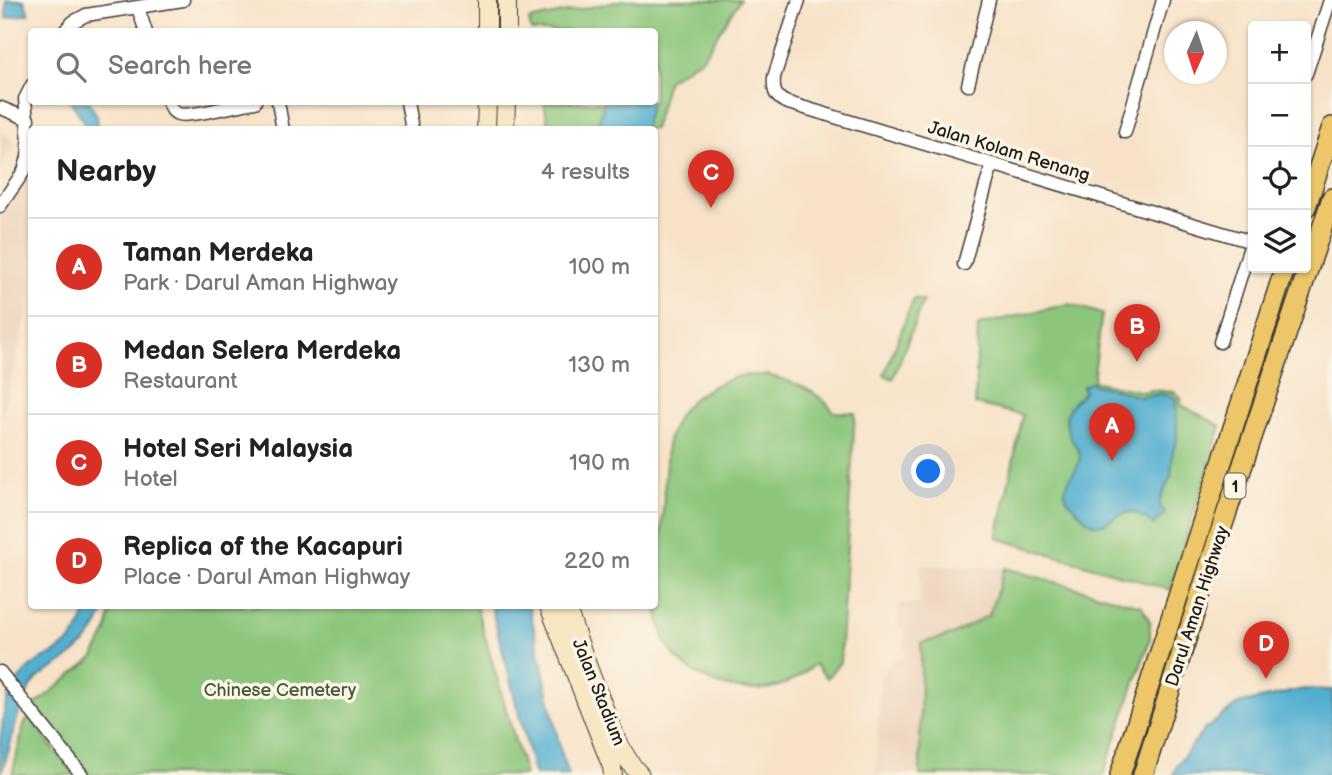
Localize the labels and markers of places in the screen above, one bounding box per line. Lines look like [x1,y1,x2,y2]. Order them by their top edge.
pin: C [688,150,734,208]
pin: B [1114,304,1160,362]
pin: A [1089,403,1135,461]
pin: D [1243,621,1289,679]

